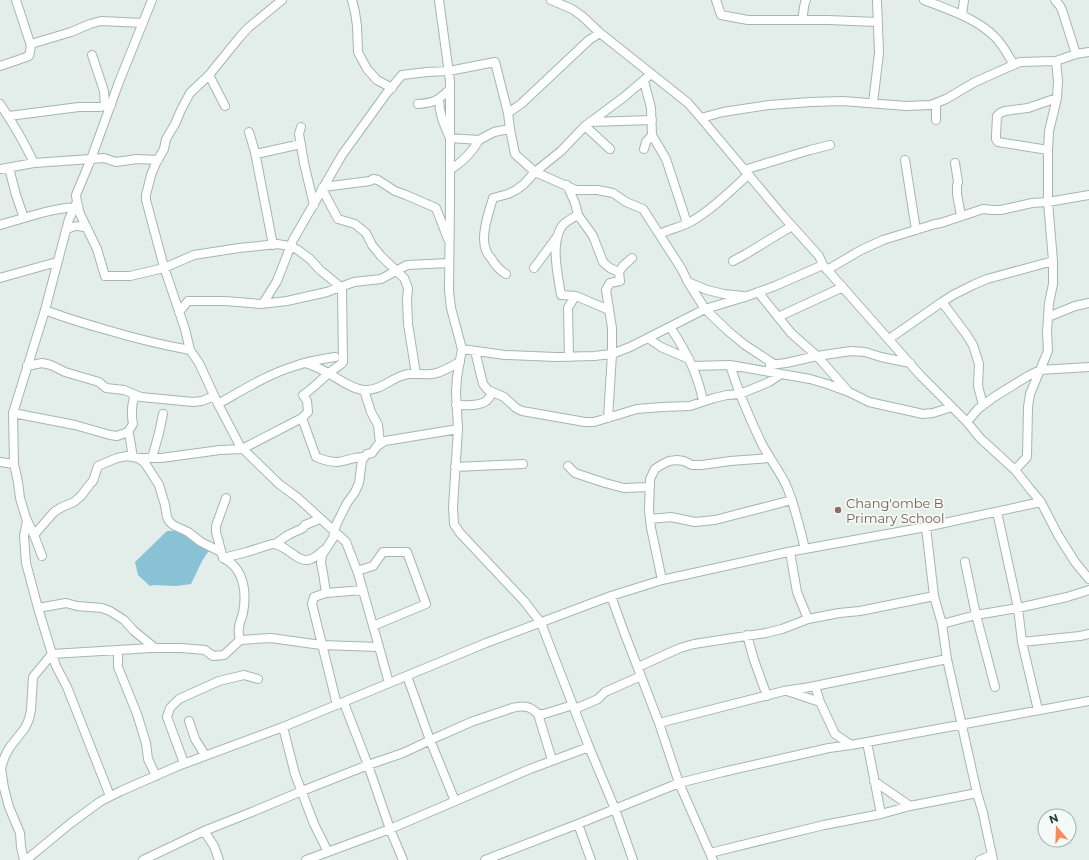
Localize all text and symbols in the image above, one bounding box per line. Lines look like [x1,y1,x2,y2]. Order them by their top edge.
place label: Chang'ombe B Primary School [846,495,945,526]
marker: Chang'ombe B Primary School [833,505,843,515]
north arrow [1037,808,1077,848]
text: N [1047,810,1060,827]

